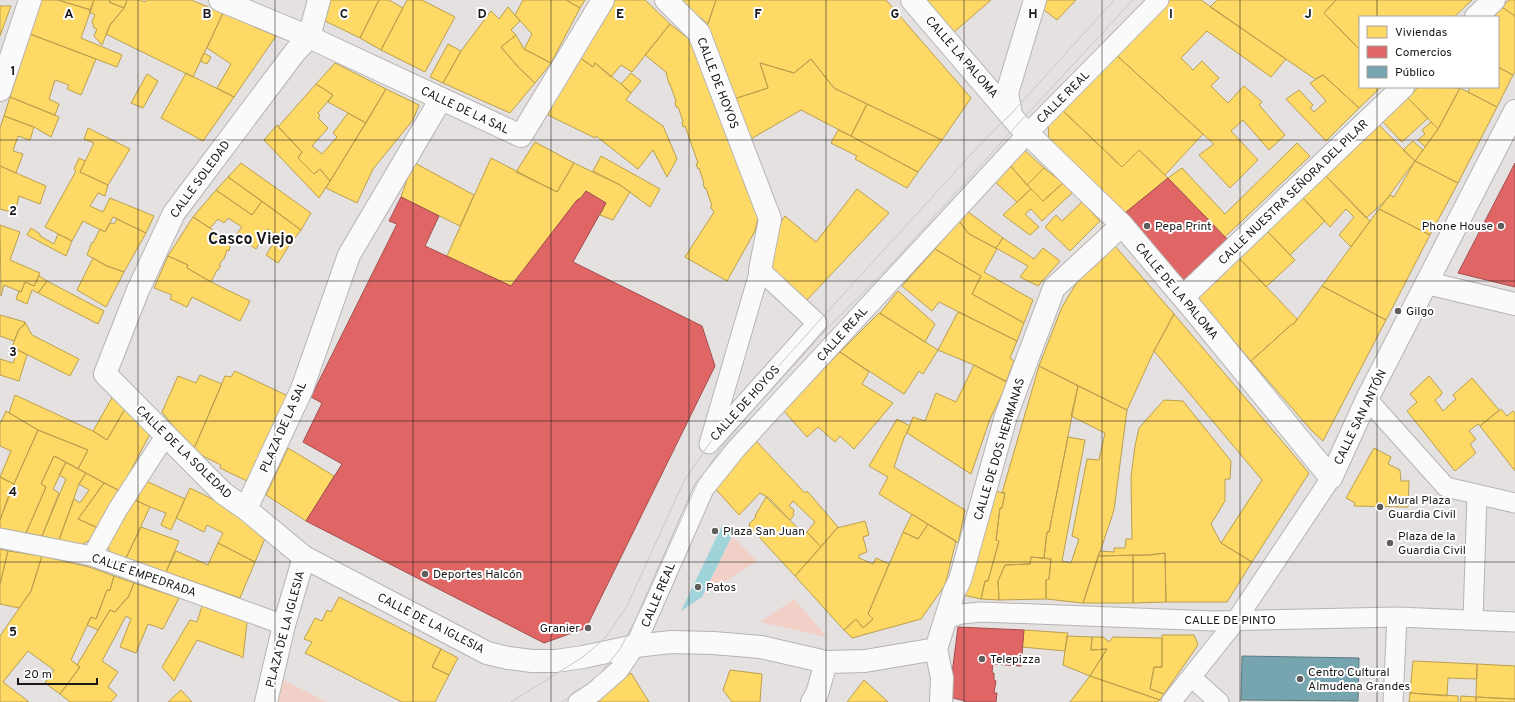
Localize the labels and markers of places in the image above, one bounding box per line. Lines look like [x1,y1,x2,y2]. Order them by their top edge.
place label: Pepa Print [1155,219,1212,235]
place label: Phone House [1422,219,1493,235]
marker: Pepa Print [1142,221,1152,231]
marker: Phone House [1496,221,1506,231]
place label: Gilgo [1406,304,1434,320]
marker: Gilgo [1393,306,1403,316]
place label: Mural Plaza Guardia Civil [1388,493,1456,523]
marker: Mural Plaza Guardia Civil [1375,502,1385,512]
place label: Plaza San Juan [723,524,805,540]
marker: Plaza San Juan [710,526,720,536]
place label: Plaza de la Guardia Civil [1398,529,1466,559]
marker: Plaza de la Guardia Civil [1385,538,1395,548]
place label: Deportes Halcón [433,567,522,583]
marker: Deportes Halcón [420,569,430,579]
place label: Patos [706,580,736,596]
marker: Patos [693,582,703,592]
place label: Granier [540,621,580,637]
marker: Granier [583,623,593,633]
place label: Telepizza [990,652,1040,668]
marker: Telepizza [977,654,987,664]
place label: Centro Cultural Almudena Grandes [1308,665,1410,695]
marker: Centro Cultural Almudena Grandes [1295,674,1305,684]

